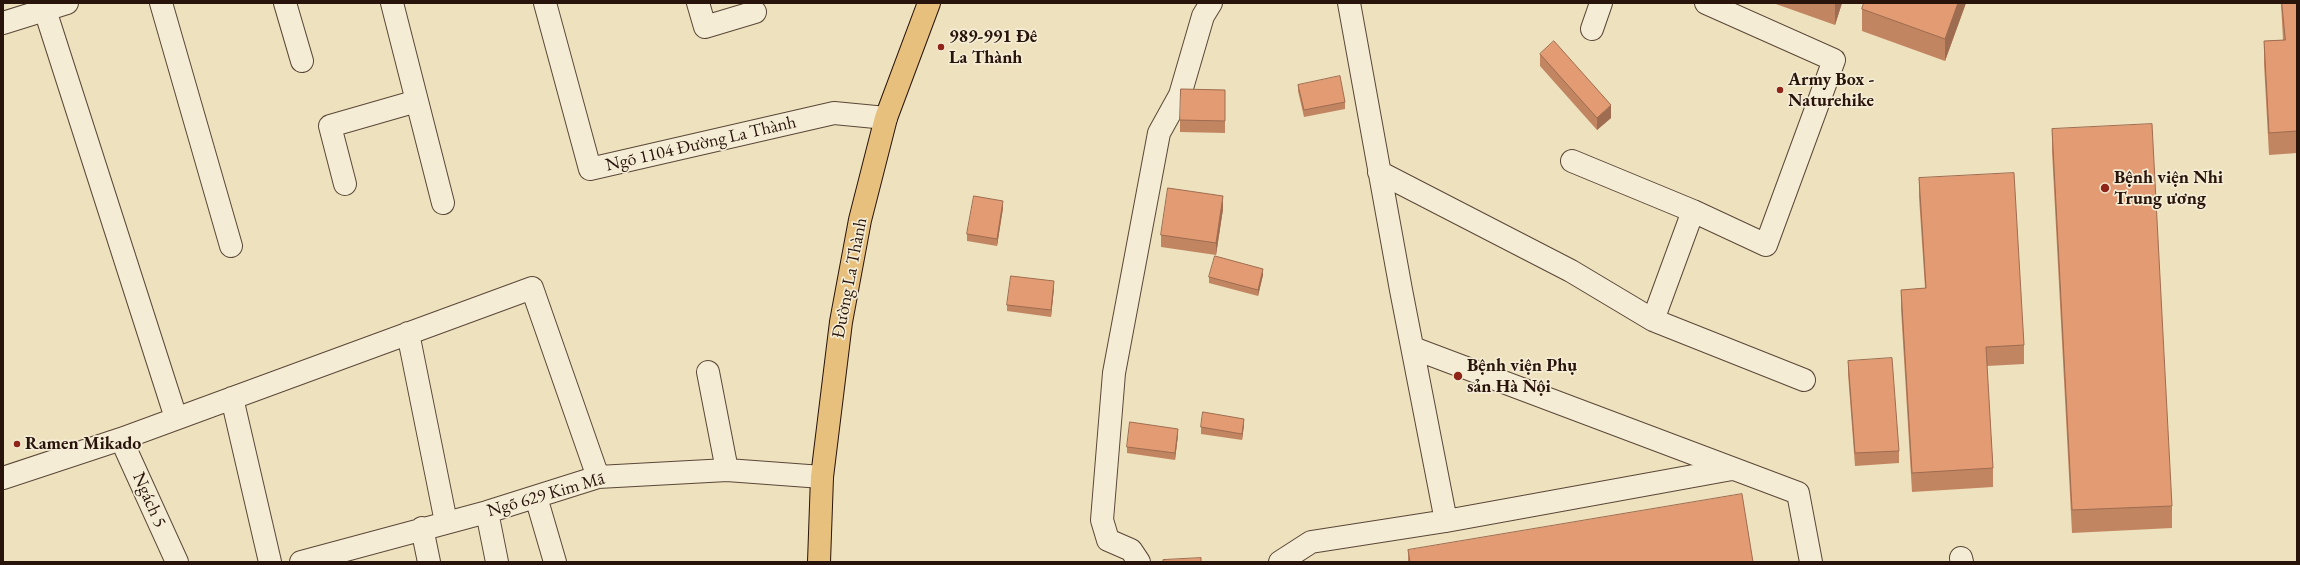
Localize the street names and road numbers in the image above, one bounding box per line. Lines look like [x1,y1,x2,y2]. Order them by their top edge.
street label: Ngõ 1104 Đường La Thành [604,112,798,176]
street label: Đường La Thành [828,216,872,340]
street label: Ngõ 629 Kim Mã [485,468,607,522]
street label: Ngách 5 [127,469,171,531]

